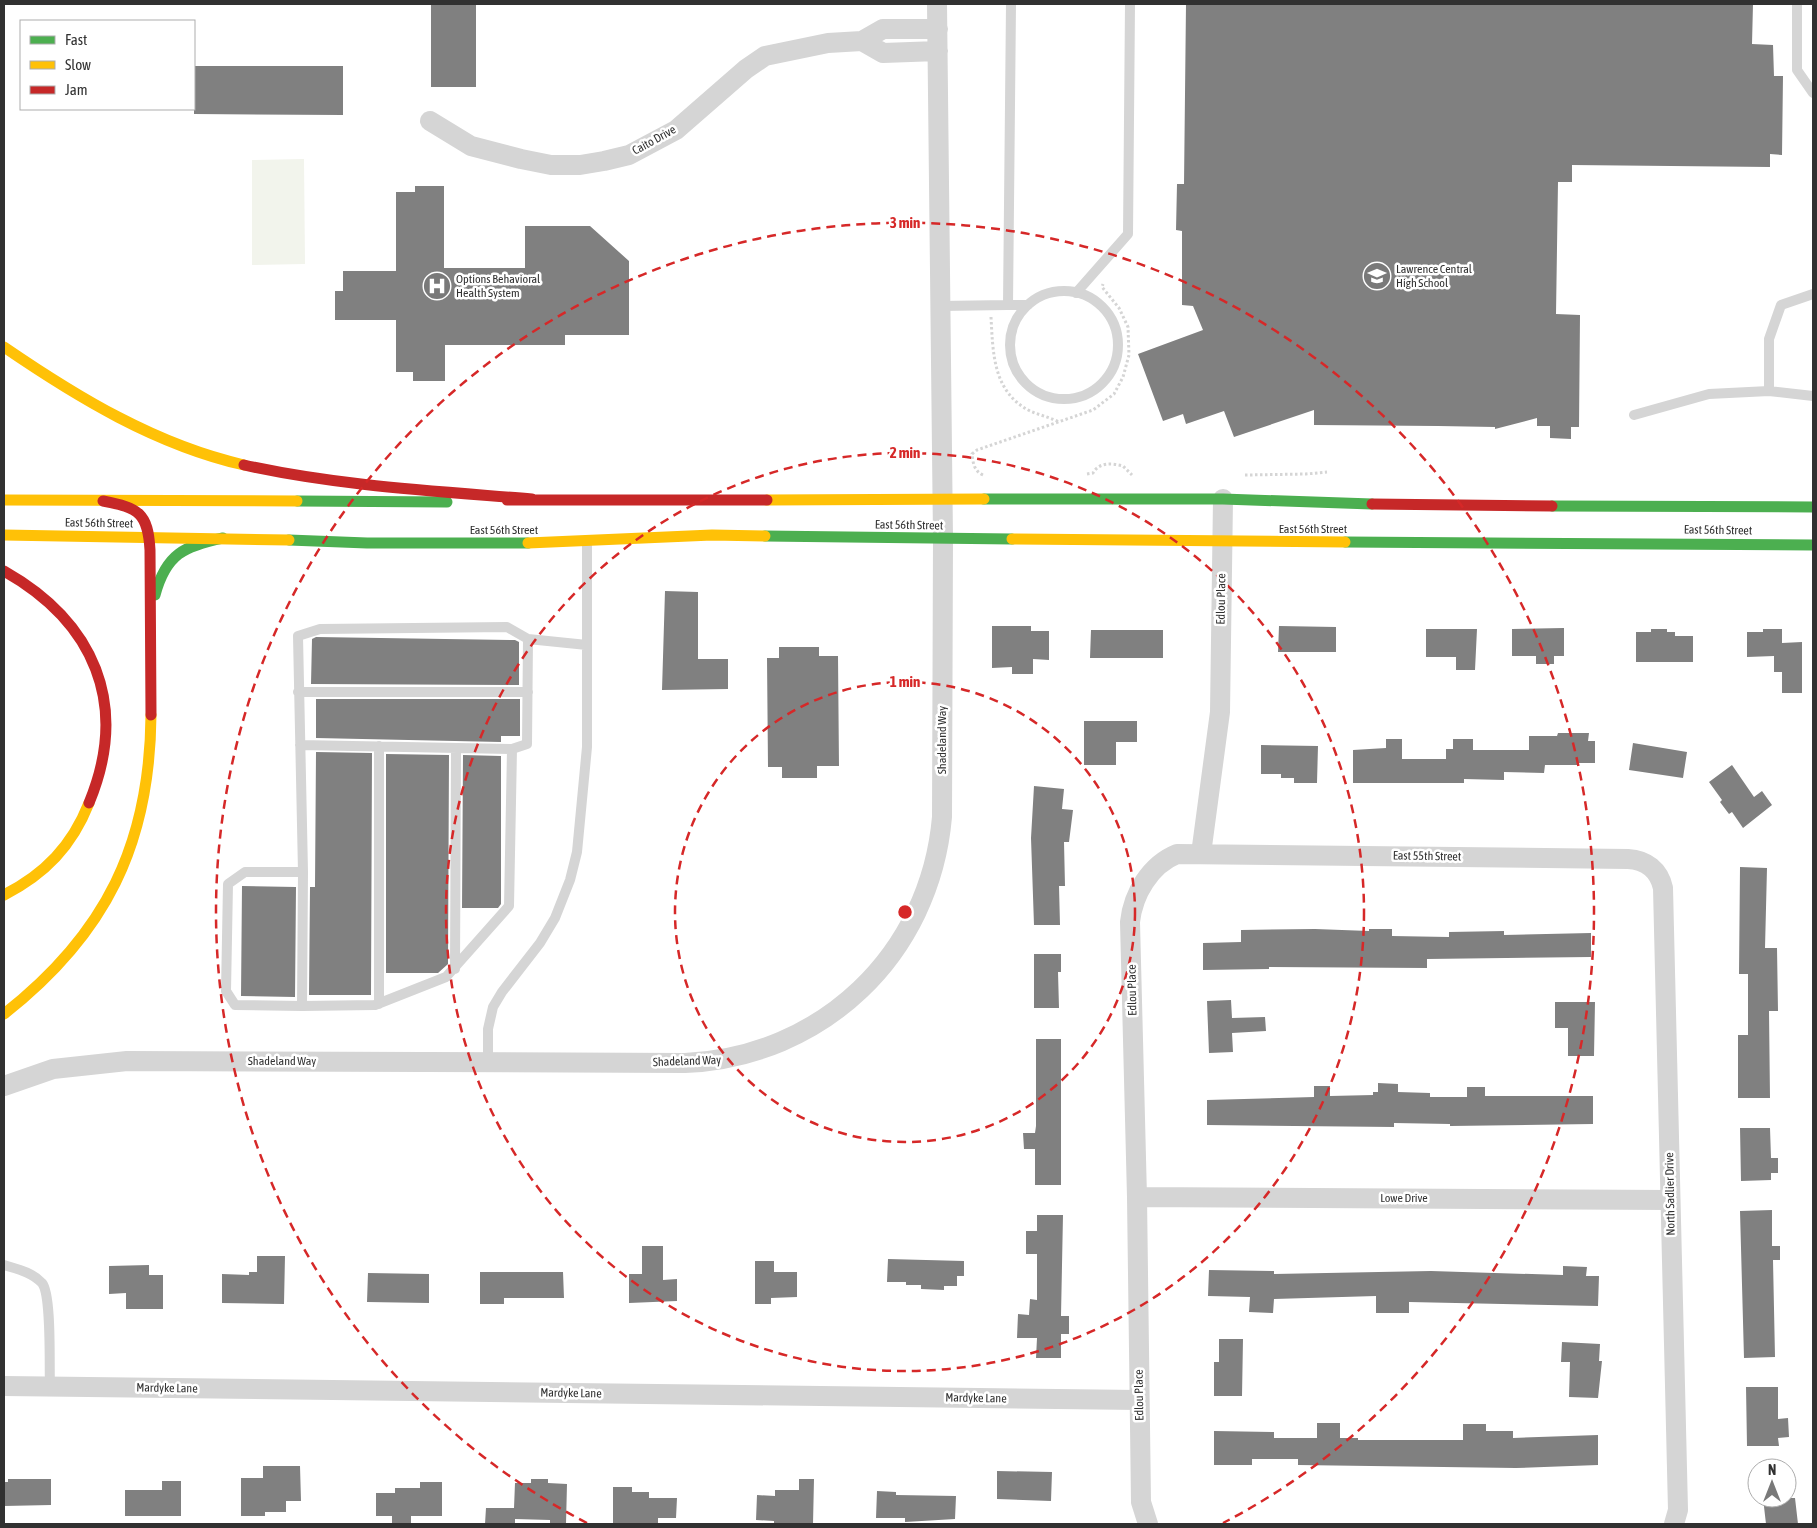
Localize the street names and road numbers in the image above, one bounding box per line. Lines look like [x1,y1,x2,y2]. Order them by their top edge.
street label: Caito Drive [630,122,678,158]
street label: East 56th Street [65,515,134,531]
street label: East 56th Street [875,517,944,533]
street label: East 56th Street [1279,522,1348,536]
street label: East 56th Street [1684,522,1753,538]
street label: East 56th Street [470,523,539,537]
street label: Edlou Place [1214,573,1228,625]
street label: Shadeland Way [935,706,949,774]
street label: East 55th Street [1393,848,1462,864]
street label: Edlou Place [1125,964,1139,1016]
street label: Shadeland Way [653,1053,721,1069]
street label: Shadeland Way [248,1054,316,1068]
street label: North Sadlier Drive [1662,1152,1678,1236]
street label: Lowe Drive [1380,1191,1428,1205]
street label: Edlou Place [1132,1369,1146,1421]
street label: Mardyke Lane [136,1380,198,1396]
street label: Mardyke Lane [540,1385,602,1401]
street label: Mardyke Lane [945,1390,1007,1406]

